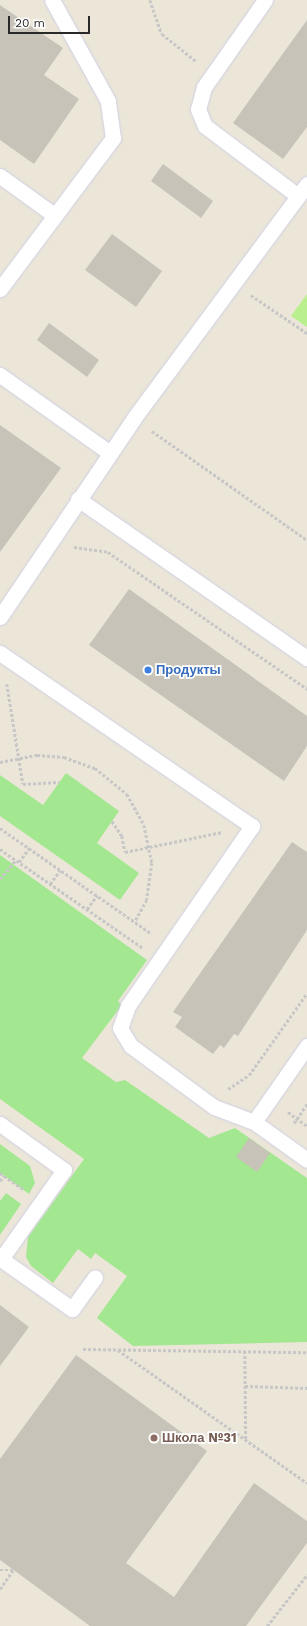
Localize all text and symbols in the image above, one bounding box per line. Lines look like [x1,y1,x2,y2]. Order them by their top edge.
scale bar [10,8,92,34]
text: 20 m [15,16,45,30]
place label: Продукты [156,662,221,678]
marker: Продукты [143,665,153,675]
place label: Школа №31 [162,1430,237,1446]
marker: Школа №31 [149,1433,159,1443]

